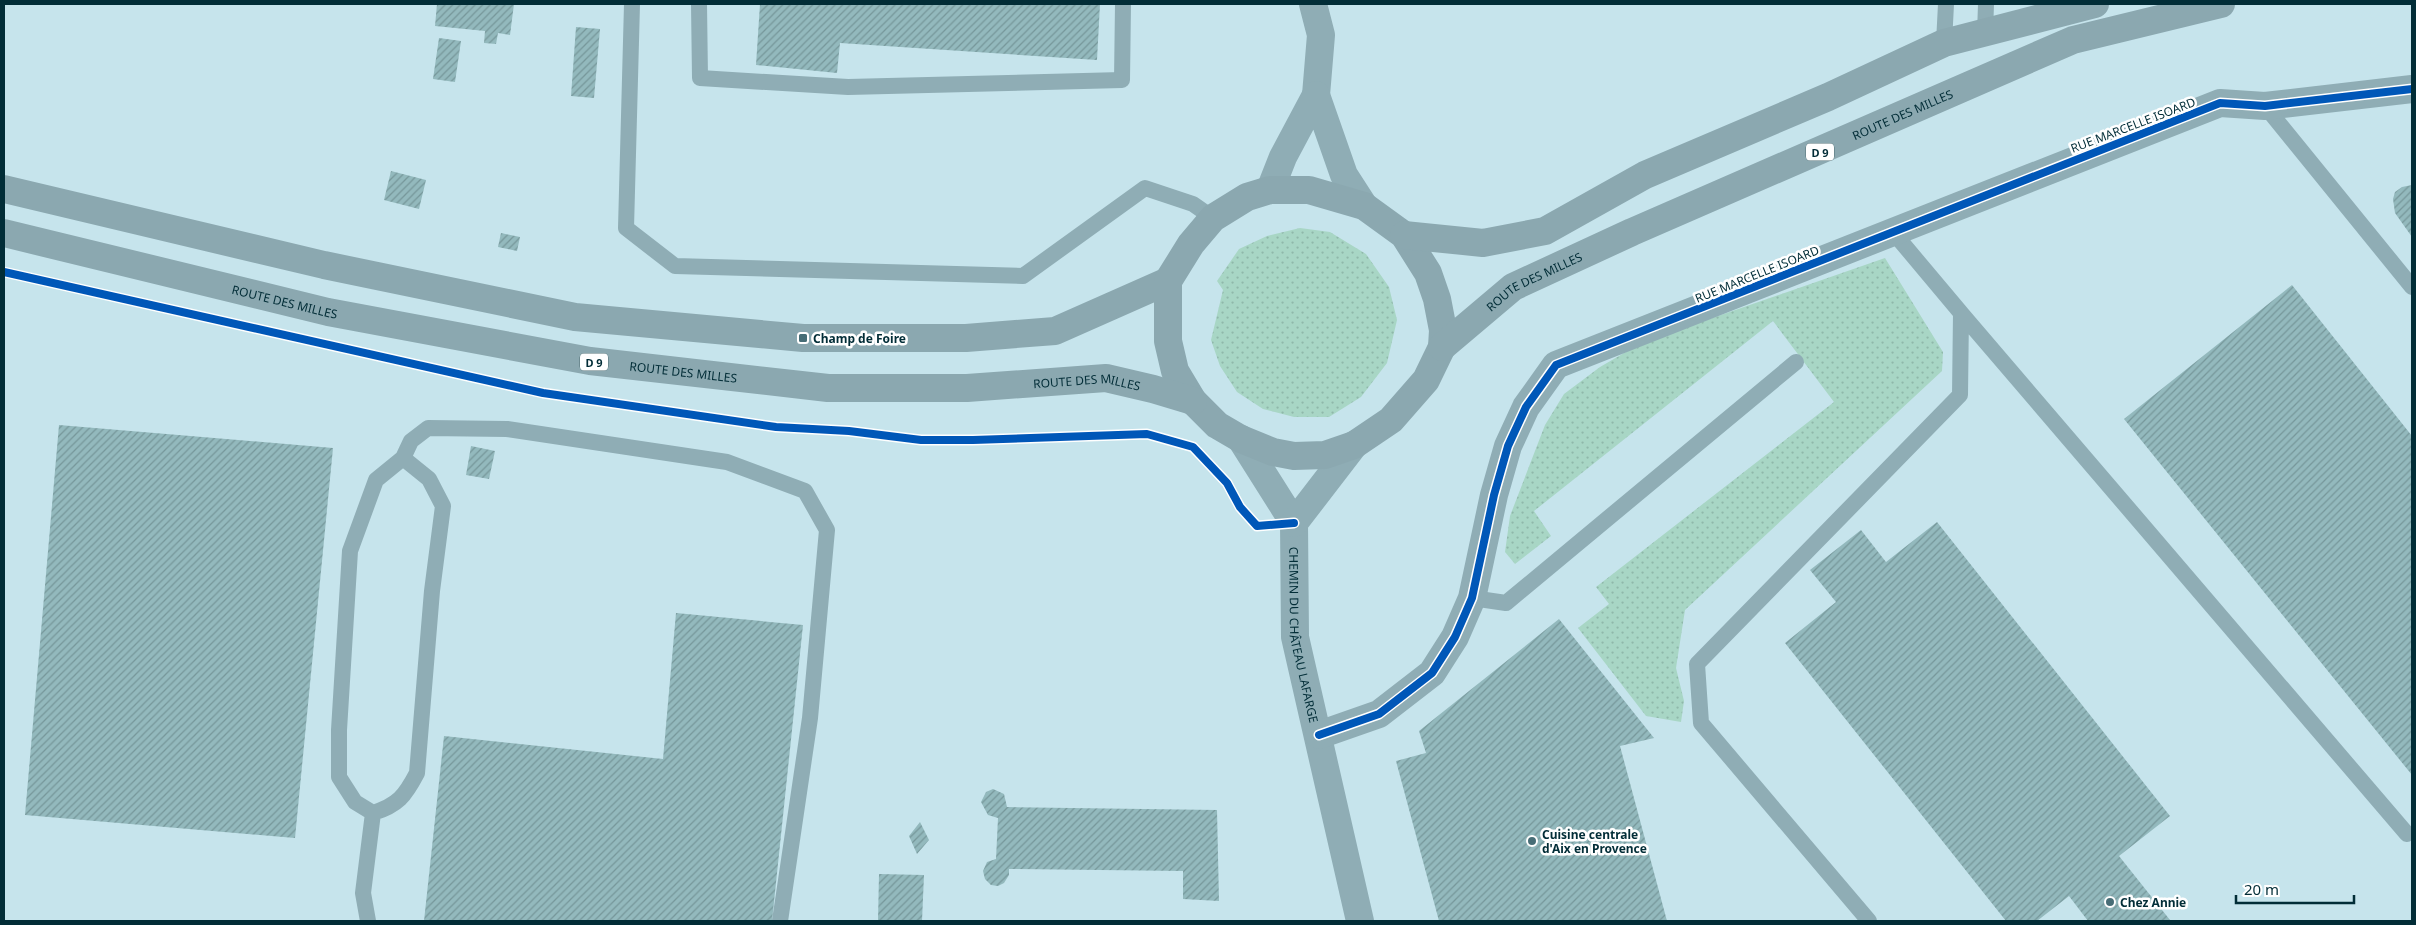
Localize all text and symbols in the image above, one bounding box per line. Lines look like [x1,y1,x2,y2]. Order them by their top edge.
street label: ROUTE DES MILLES [1849,85,1956,144]
street label: RUE MARCELLE ISOARD [2068,93,2198,157]
road number: D 9 [1806,144,1834,160]
street label: RUE MARCELLE ISOARD [1692,241,1822,307]
street label: ROUTE DES MILLES [1482,248,1585,315]
street label: ROUTE DES MILLES [230,280,339,322]
place label: Champ de Foire [813,330,906,347]
marker: Champ de Foire [797,332,809,344]
road number: D 9 [580,354,608,371]
street label: ROUTE DES MILLES [629,357,738,386]
street label: ROUTE DES MILLES [1033,369,1143,394]
street label: CHEMIN DU CHÂTEAU LAFARGE [1286,547,1323,724]
place label: Cuisine centrale d'Aix en Provence [1542,826,1647,857]
marker: Cuisine centrale d'Aix en Provence [1526,835,1538,847]
scale bar [2236,872,2354,904]
text: 20 m [2244,879,2279,899]
place label: Chez Annie [2120,894,2186,911]
marker: Chez Annie [2104,896,2116,908]

